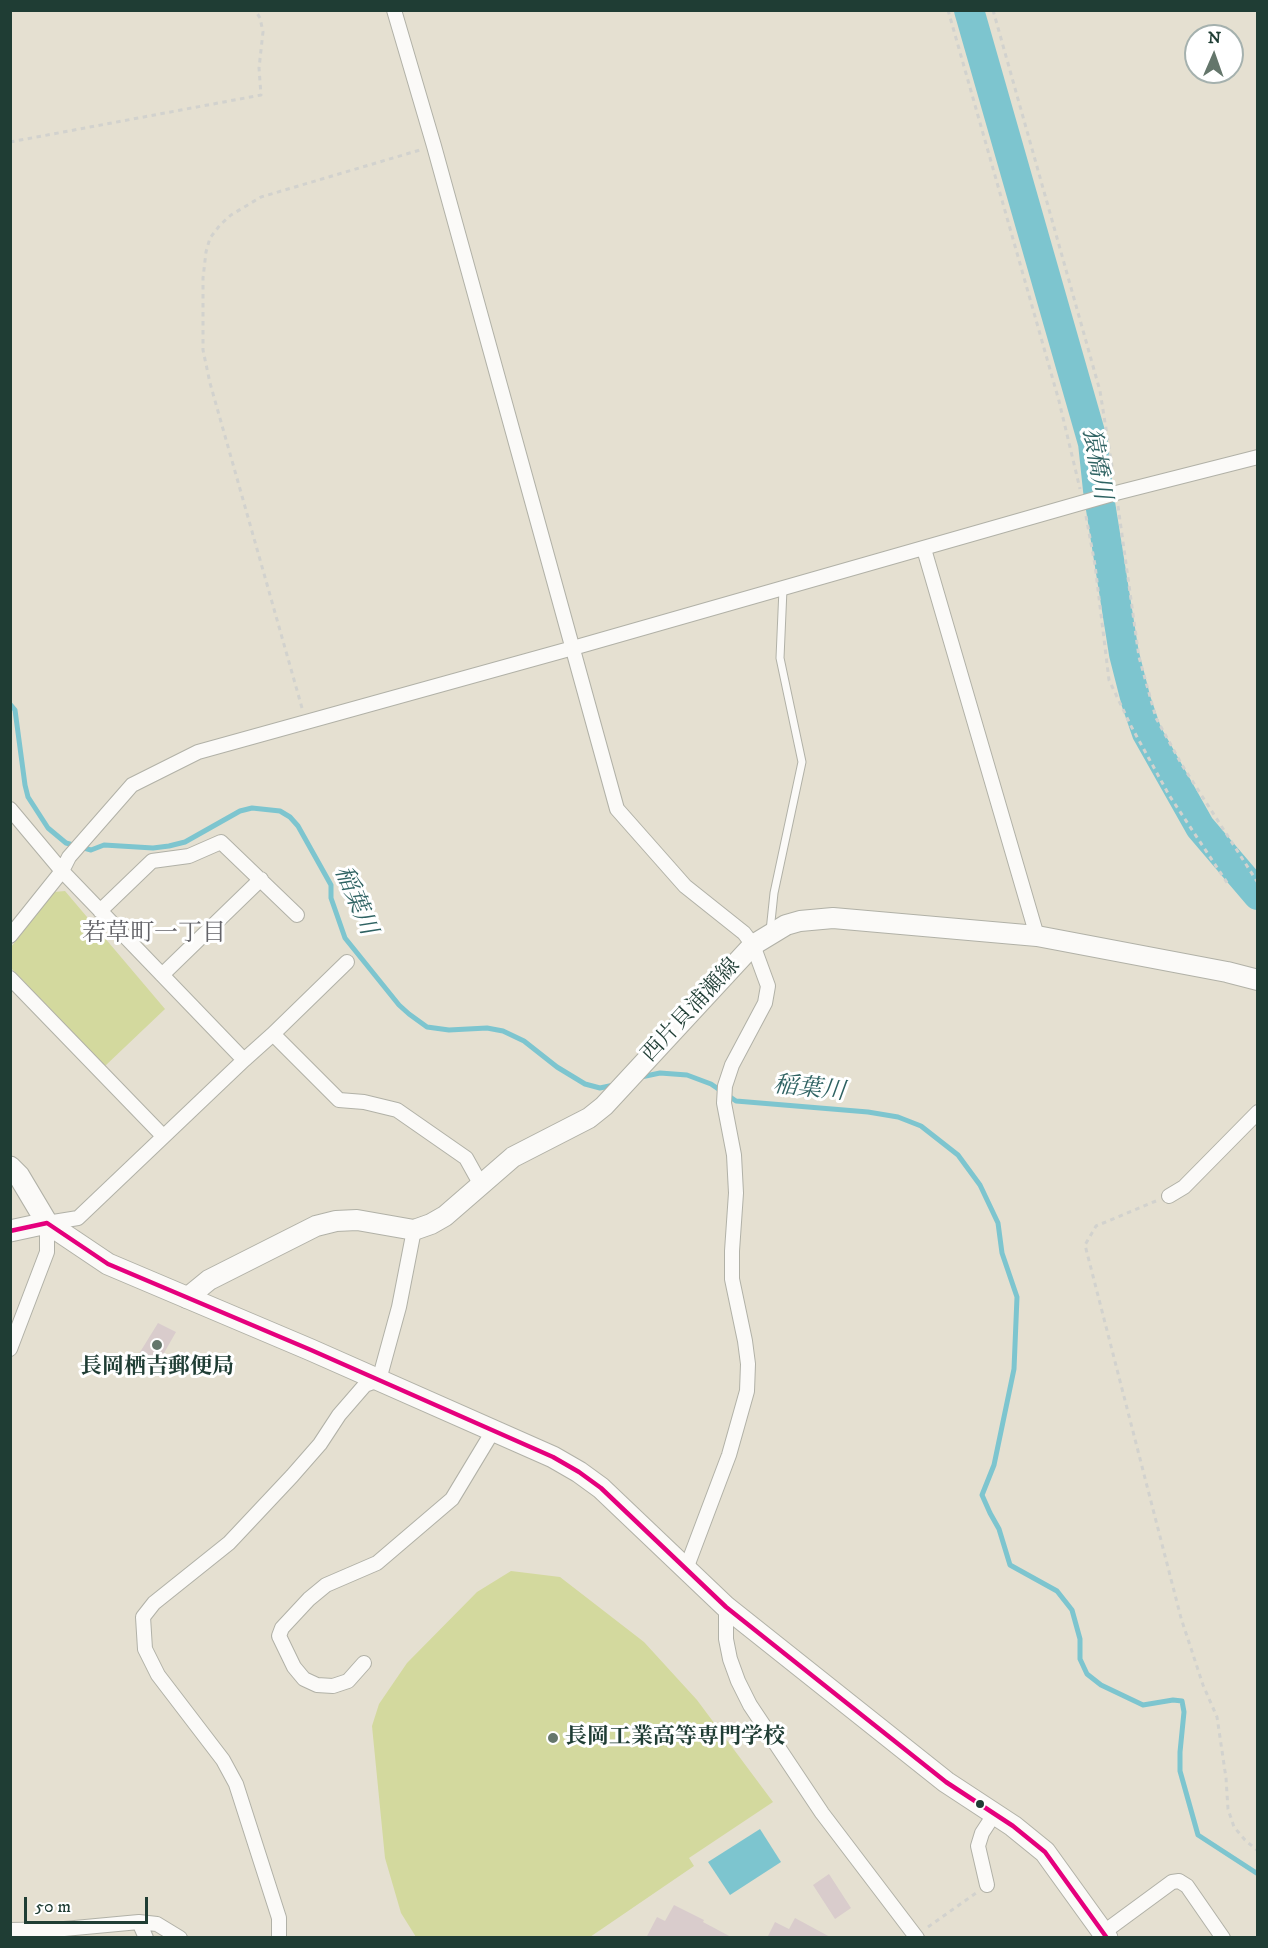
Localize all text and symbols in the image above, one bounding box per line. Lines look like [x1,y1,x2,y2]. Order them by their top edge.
north arrow [1184,24,1244,84]
text: N [1208,28,1221,48]
water label: 猿橋川 [1075,426,1115,502]
water label: 稲葉川 [327,862,381,940]
district label: 若草町一丁目 [82,921,226,949]
street label: 西片貝浦瀬線 [637,954,747,1068]
water label: 稲葉川 [772,1072,846,1108]
marker: 長岡栖吉郵便局 [150,1338,164,1352]
place label: 長岡栖吉郵便局 [80,1355,234,1381]
place label: 長岡工業高等専門学校 [565,1725,785,1751]
marker: 長岡工業高等専門学校 [546,1731,560,1745]
unlabelled marker [974,1798,986,1810]
scale bar [27,1885,152,1923]
text: 50 m [35,1896,71,1918]

